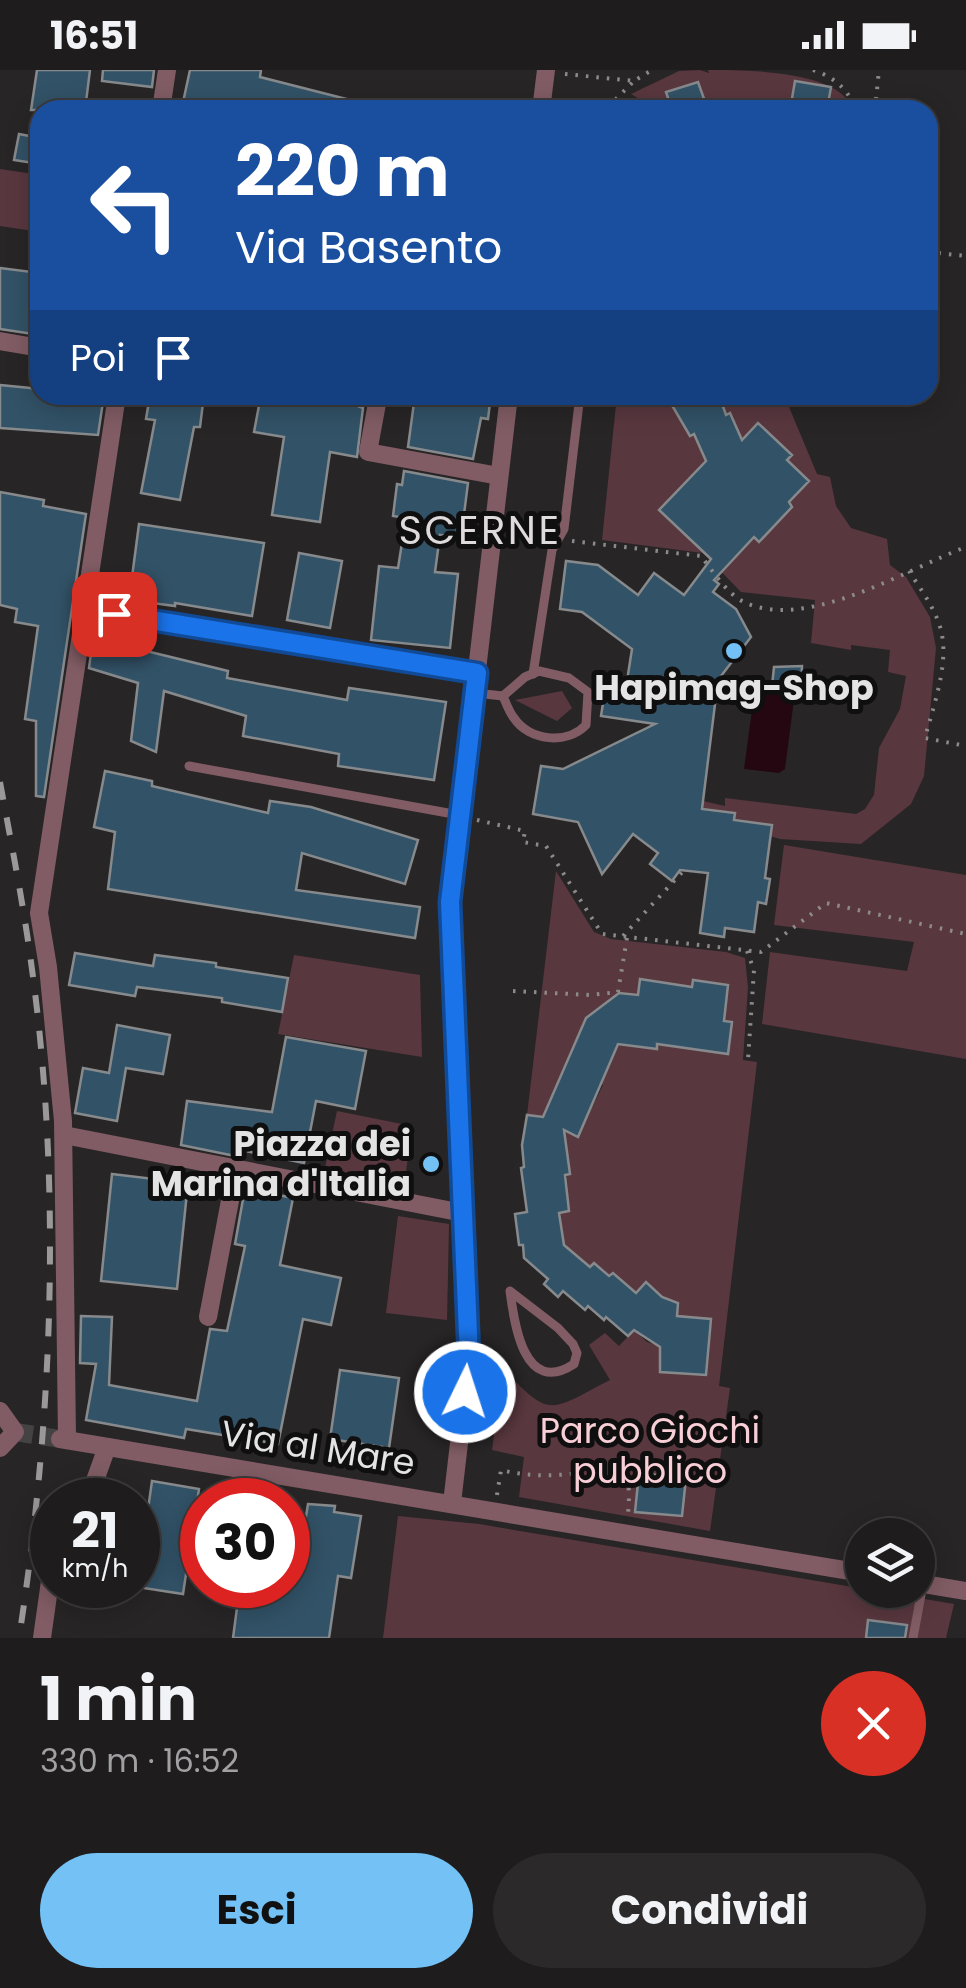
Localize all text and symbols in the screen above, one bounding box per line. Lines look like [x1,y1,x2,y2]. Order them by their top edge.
text: 16:51 [50,9,138,62]
text: 220 m [235,122,450,221]
icon: left [70,140,200,270]
text: Via Basento [235,216,502,279]
icon: arrive [146,330,201,385]
text: Poi [70,331,126,384]
district label: SCERNE [399,502,561,558]
pin [72,572,157,657]
icon: arrive [87,587,142,642]
marker: Hapimag-Shop [723,640,745,662]
place label: Hapimag-Shop [594,663,874,712]
place label: Piazza dei Marina d'Italia [151,1119,411,1208]
marker: Piazza dei Marina d'Italia [420,1153,442,1175]
position arrow [413,1340,517,1444]
park label: Parco Giochi pubblico [540,1406,760,1495]
street label: Via al Mare [218,1408,418,1487]
speed limit sign: 30 [180,1478,310,1608]
text: 21 [71,1495,119,1566]
map controls [845,1518,935,1608]
button: layers [845,1518,935,1608]
text: km/h [62,1551,128,1586]
text: 1 min [40,1657,197,1741]
button: close [821,1671,926,1776]
text: 330 m · 16:52 [40,1738,239,1783]
button: Esci [40,1853,473,1968]
button: Condividi [493,1853,926,1968]

